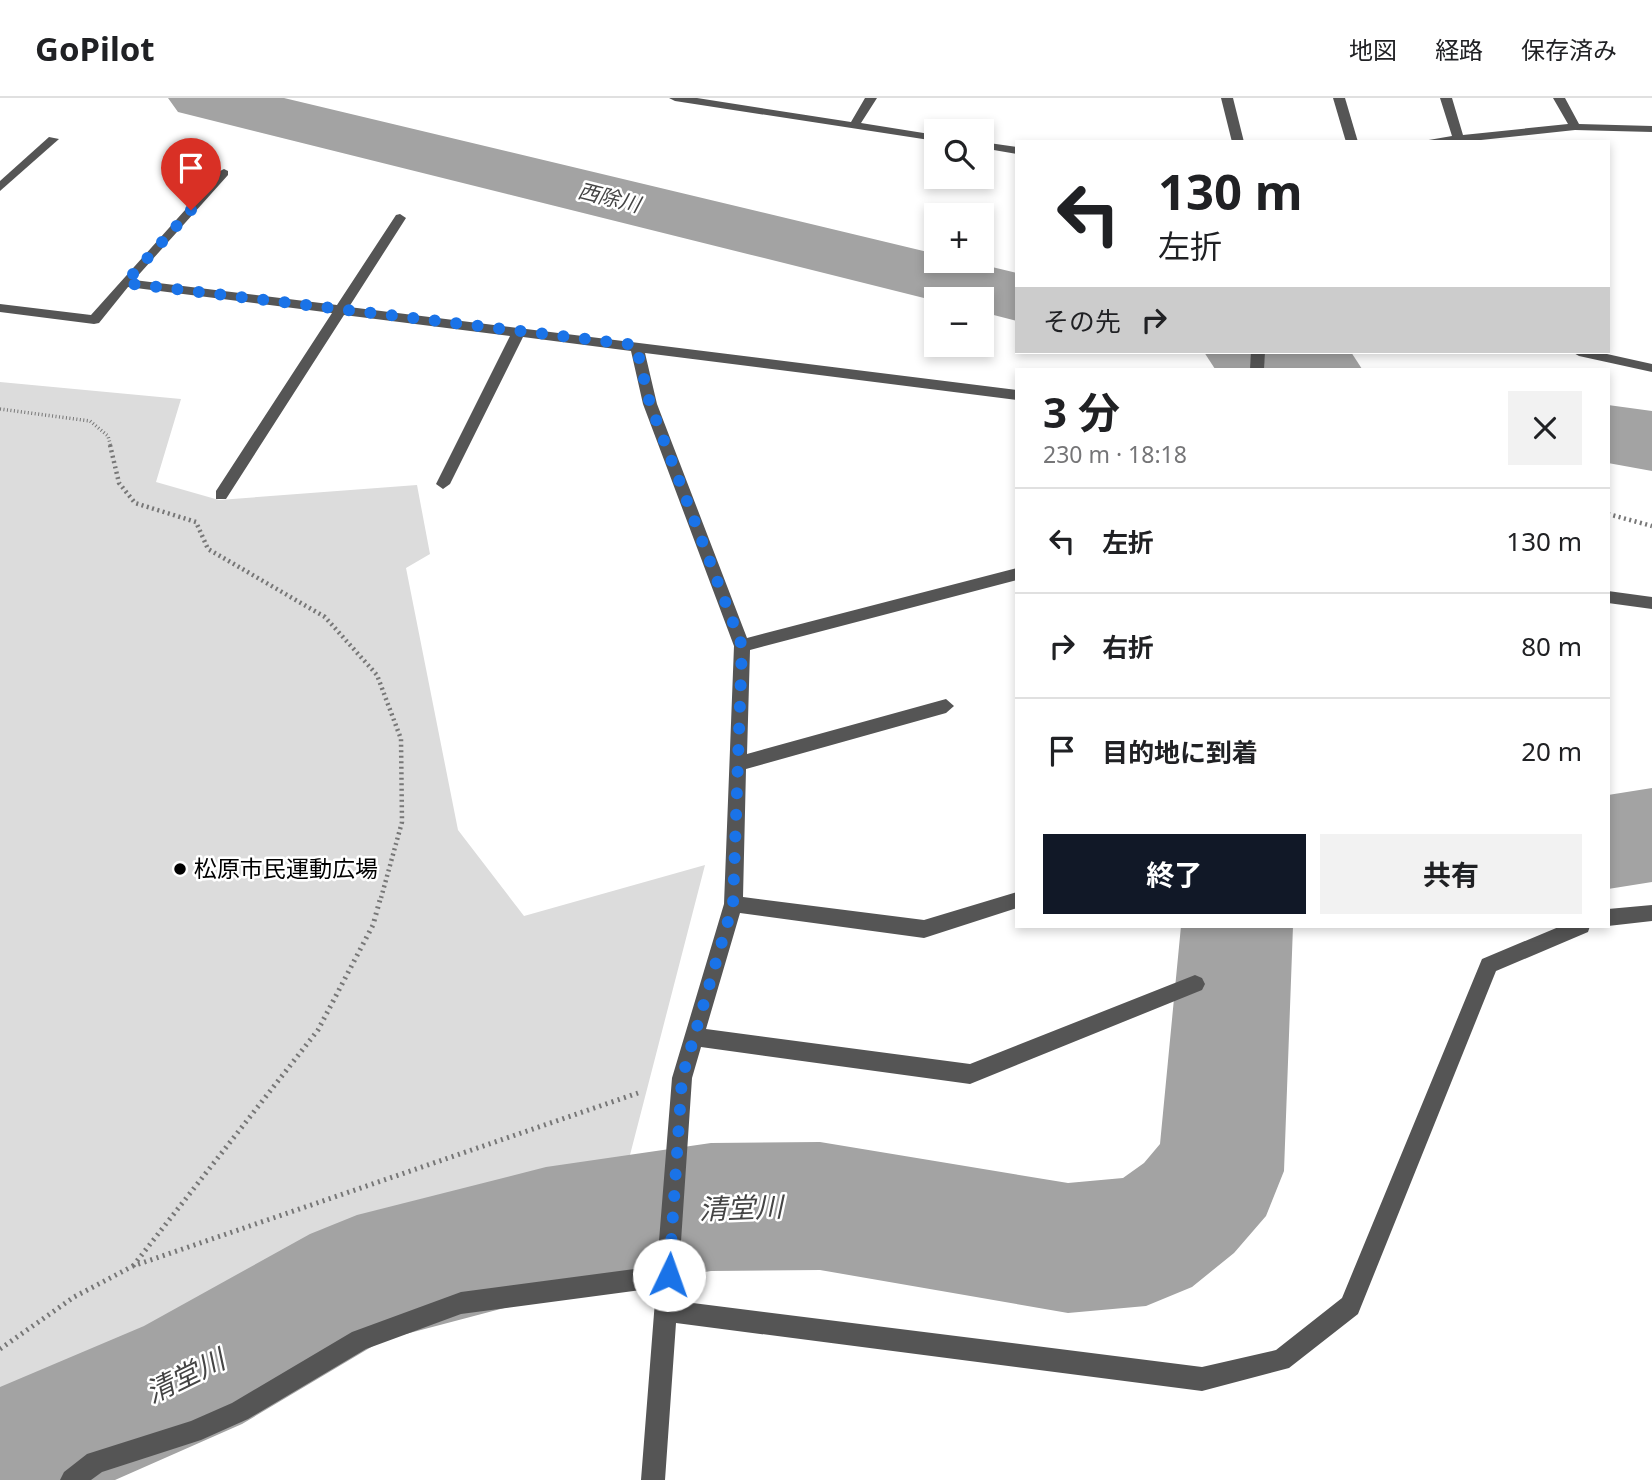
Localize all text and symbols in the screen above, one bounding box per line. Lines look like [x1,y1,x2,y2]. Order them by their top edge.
text: GoPilot [35,26,155,71]
text: 地図 [1349,33,1397,66]
text: 経路 [1435,33,1483,66]
text: 保存済み [1521,33,1617,66]
map controls [924,119,994,357]
button: search [924,119,994,189]
pin [161,138,221,210]
icon: arrive [172,149,210,187]
text: 130 m [1158,158,1303,224]
icon: left [1043,168,1134,259]
water label: 西除川 [575,176,645,219]
button: + [924,203,994,273]
text: 左折 [1158,224,1222,267]
button: − [924,287,994,357]
icon: right [1135,301,1173,339]
text: その先 [1043,303,1121,339]
text: 3 分 [1043,383,1120,440]
button: close [1508,391,1582,465]
text: 230 m · 18:18 [1043,438,1187,470]
icon: left [1043,522,1081,560]
text: 130 m [1506,523,1582,559]
text: 左折 [1102,524,1154,560]
icon: right [1043,627,1081,665]
text: 80 m [1521,628,1582,664]
text: 右折 [1102,629,1154,665]
icon: arrive [1043,732,1081,770]
text: 20 m [1521,733,1582,769]
text: 目的地に到着 [1102,734,1258,770]
button: 終了 [1043,834,1306,914]
button: 共有 [1320,834,1582,914]
place label: 松原市民運動広場 [194,852,378,884]
marker: 松原市民運動広場 [172,861,188,877]
water label: 清堂川 [698,1186,787,1227]
position arrow [632,1238,706,1312]
water label: 清堂川 [138,1338,233,1411]

